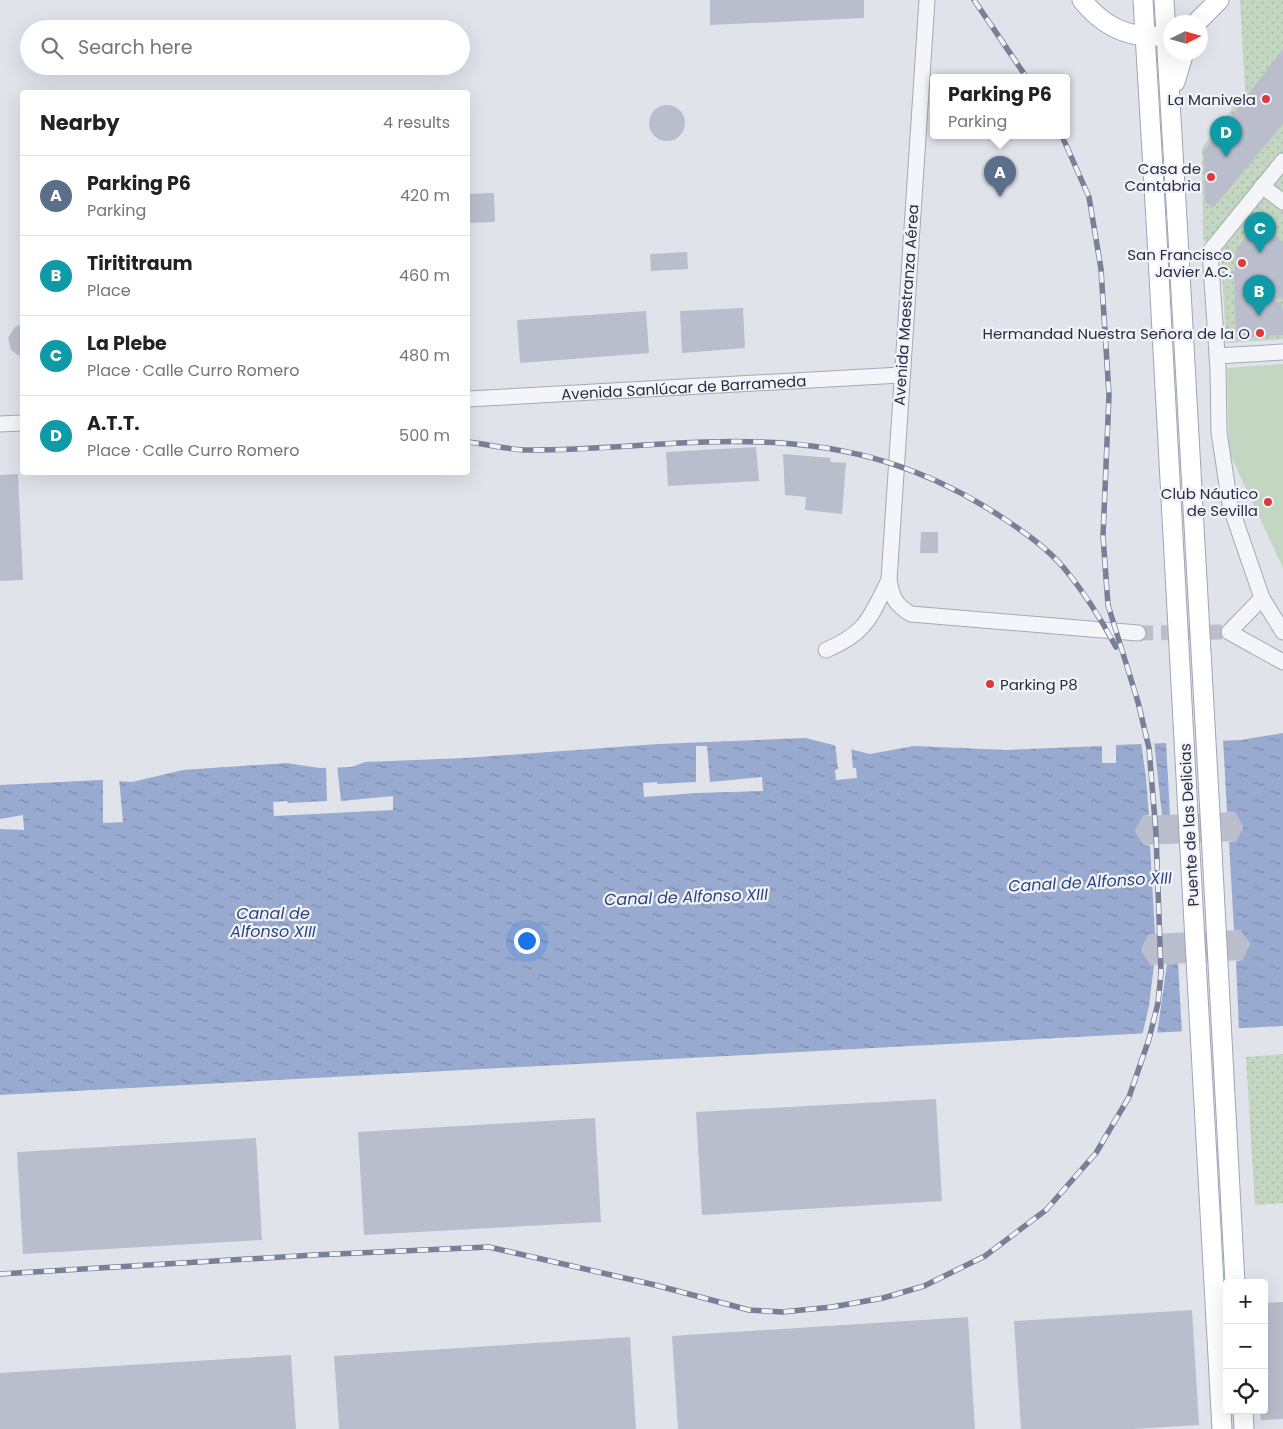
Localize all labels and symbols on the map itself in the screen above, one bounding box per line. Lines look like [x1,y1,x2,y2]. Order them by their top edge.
north arrow [1163,15,1208,60]
place label: La Manivela [1167,89,1256,110]
marker: La Manivela [1260,93,1272,105]
pin: D [1210,116,1242,157]
pin: A [984,156,1016,197]
place label: Casa de Cantabria [1125,158,1201,196]
marker: Casa de Cantabria [1205,171,1217,183]
street label: Avenida Maestranza Aérea [888,204,924,406]
pin: C [1244,212,1276,253]
place label: San Francisco Javier A.C. [1127,244,1232,282]
marker: San Francisco Javier A.C. [1236,257,1248,269]
pin: B [1243,275,1275,316]
place label: Hermandad Nuestra Señora de la O [983,323,1250,344]
marker: Hermandad Nuestra Señora de la O [1254,327,1266,339]
street label: Avenida Sanlúcar de Barrameda [561,370,807,404]
place label: Club Náutico de Sevilla [1161,483,1258,521]
marker: Club Náutico de Sevilla [1262,496,1274,508]
place label: Parking P8 [1000,674,1078,695]
marker: Parking P8 [984,678,996,690]
street label: Puente de las Delicias [1174,743,1204,907]
water label: Canal de Alfonso XIII [1008,866,1173,898]
water label: Canal de Alfonso XIII [604,883,768,911]
water label: Canal de Alfonso XIII [229,902,316,943]
your location [514,928,540,954]

